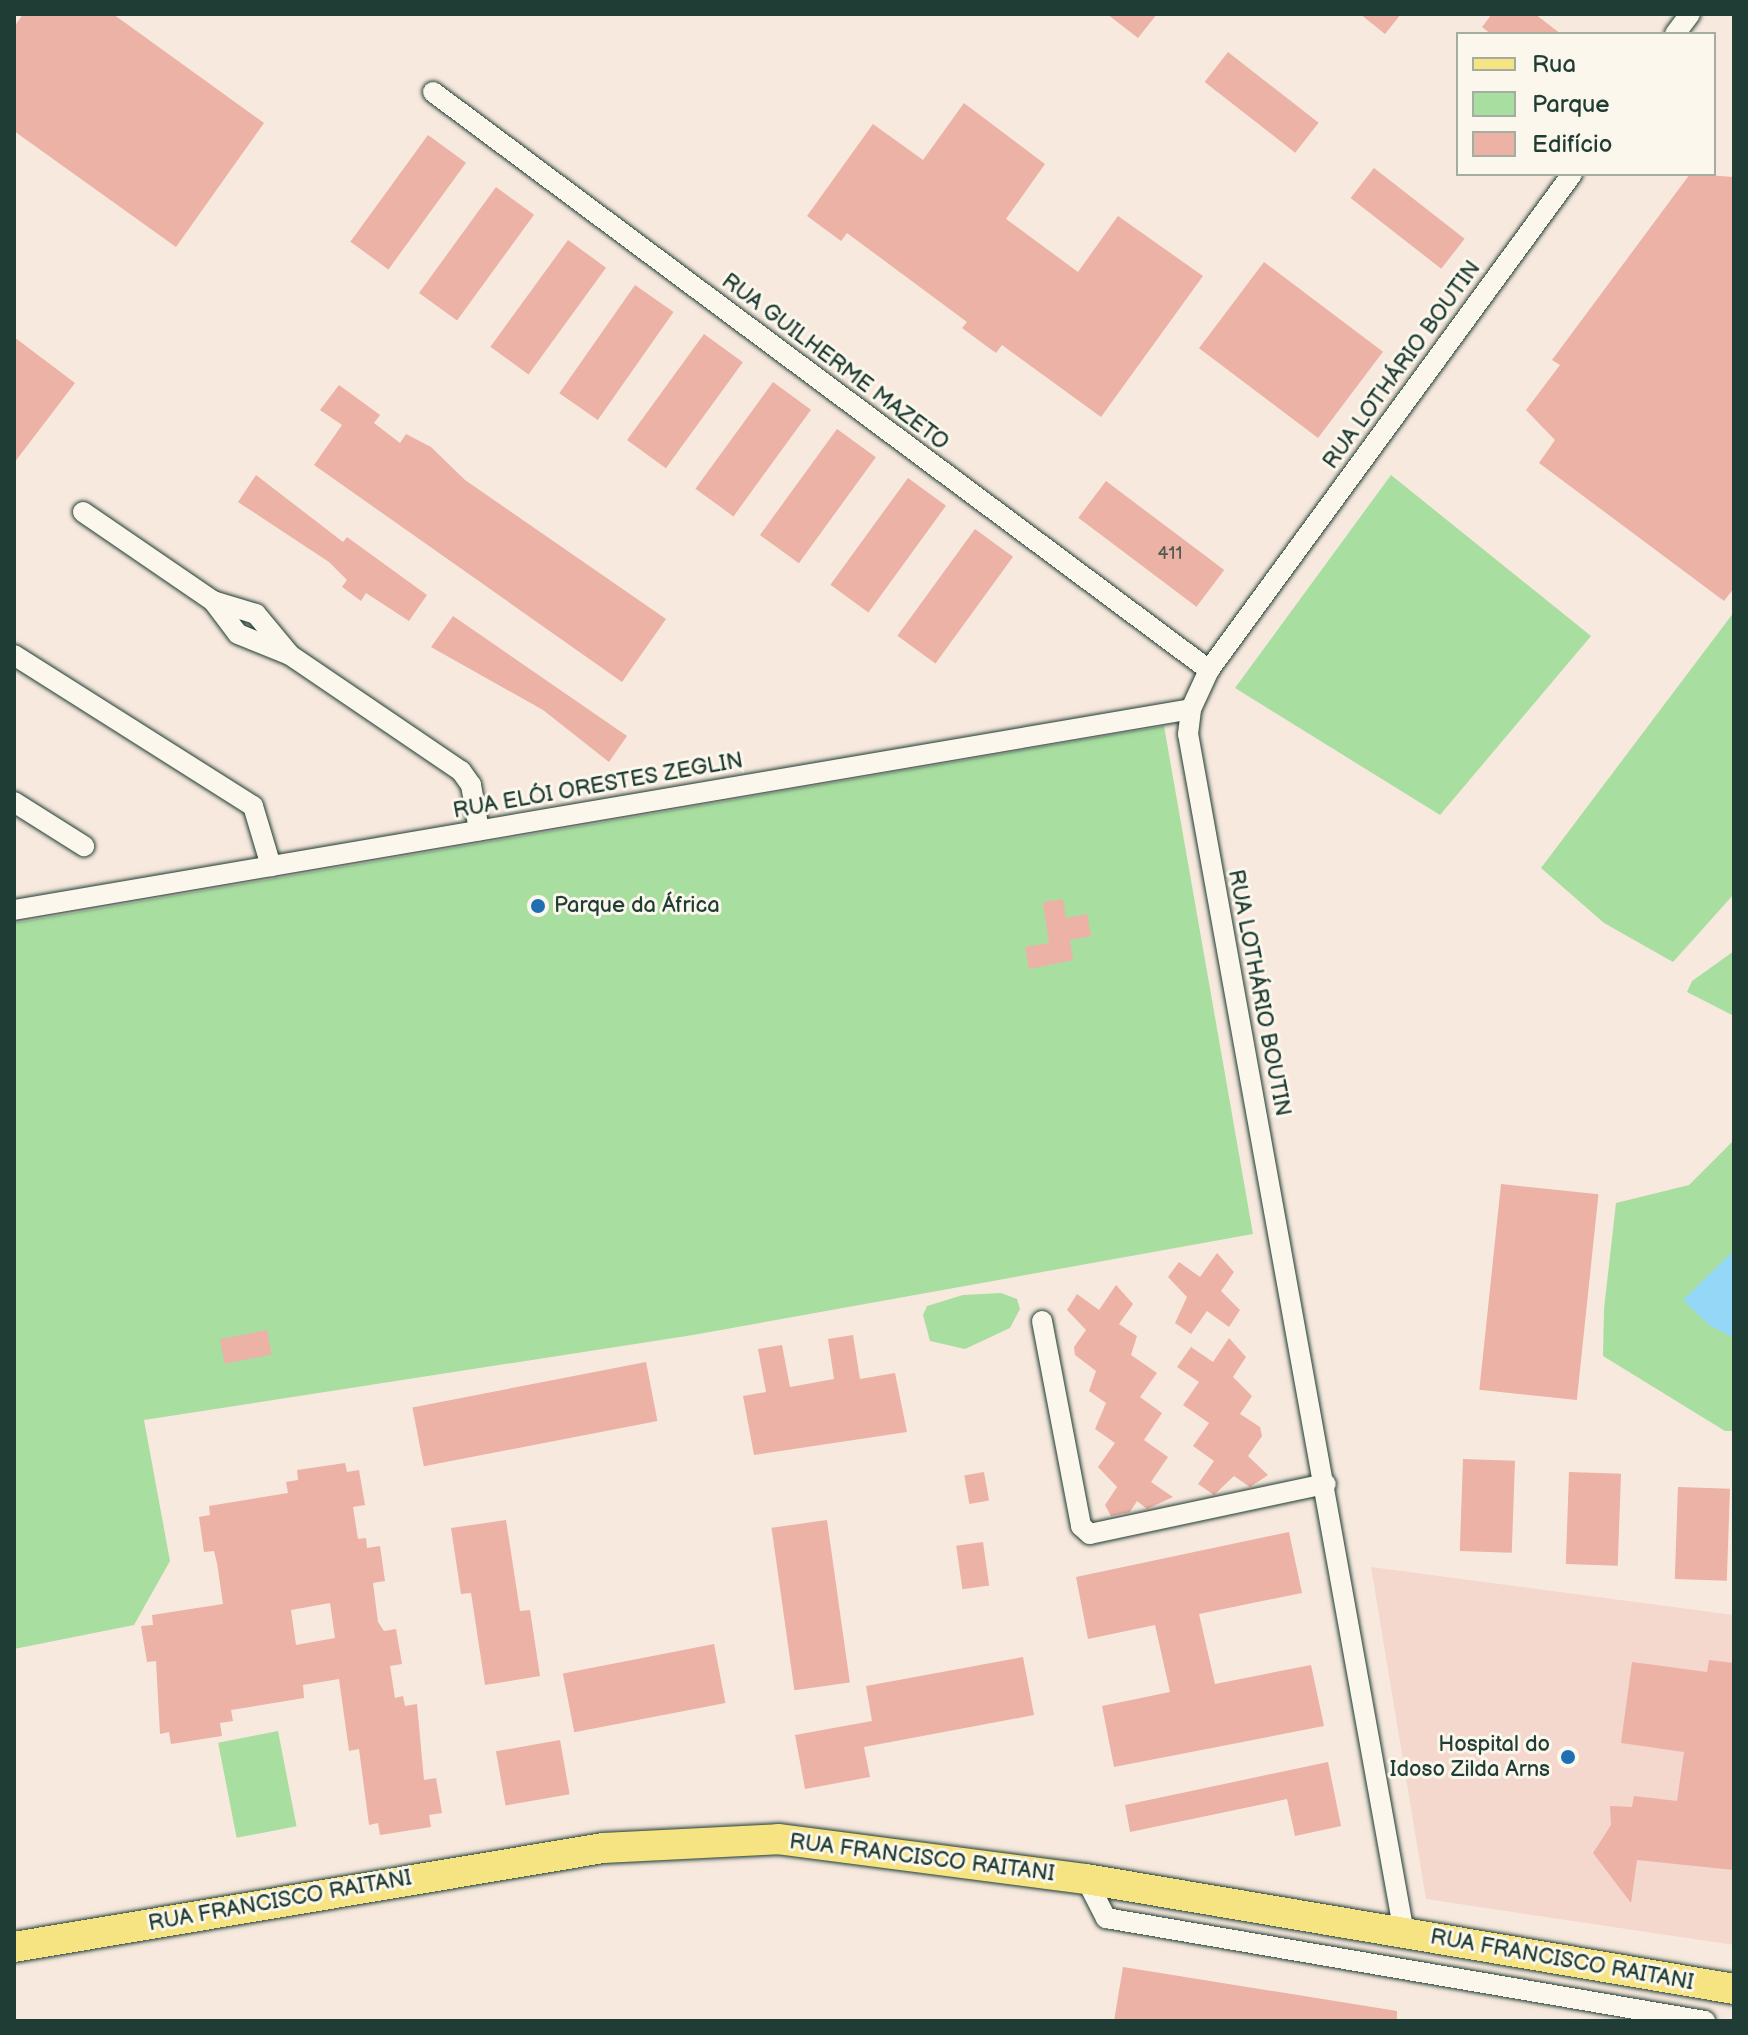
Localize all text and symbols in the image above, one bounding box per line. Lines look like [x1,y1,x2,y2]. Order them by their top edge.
legend [1456,32,1716,176]
text: Rua [1532,50,1576,79]
text: Parque [1532,90,1610,119]
text: Edifício [1532,130,1612,159]
street label: RUA LOTHÁRIO BOUTIN [1318,256,1486,474]
street label: RUA GUILHERME MAZETO [716,268,954,456]
house number: 411 [1158,543,1182,565]
street label: RUA ELÓI ORESTES ZEGLIN [451,747,745,825]
street label: RUA LOTHÁRIO BOUTIN [1222,867,1296,1119]
place label: Parque da África [554,893,720,919]
marker: Parque da África [529,897,547,915]
place label: Hospital do Idoso Zilda Arns [1390,1731,1550,1782]
marker: Hospital do Idoso Zilda Arns [1557,1746,1579,1768]
street label: RUA FRANCISCO RAITANI [788,1829,1056,1887]
street label: RUA FRANCISCO RAITANI [146,1865,414,1937]
street label: RUA FRANCISCO RAITANI [1428,1924,1696,1996]

